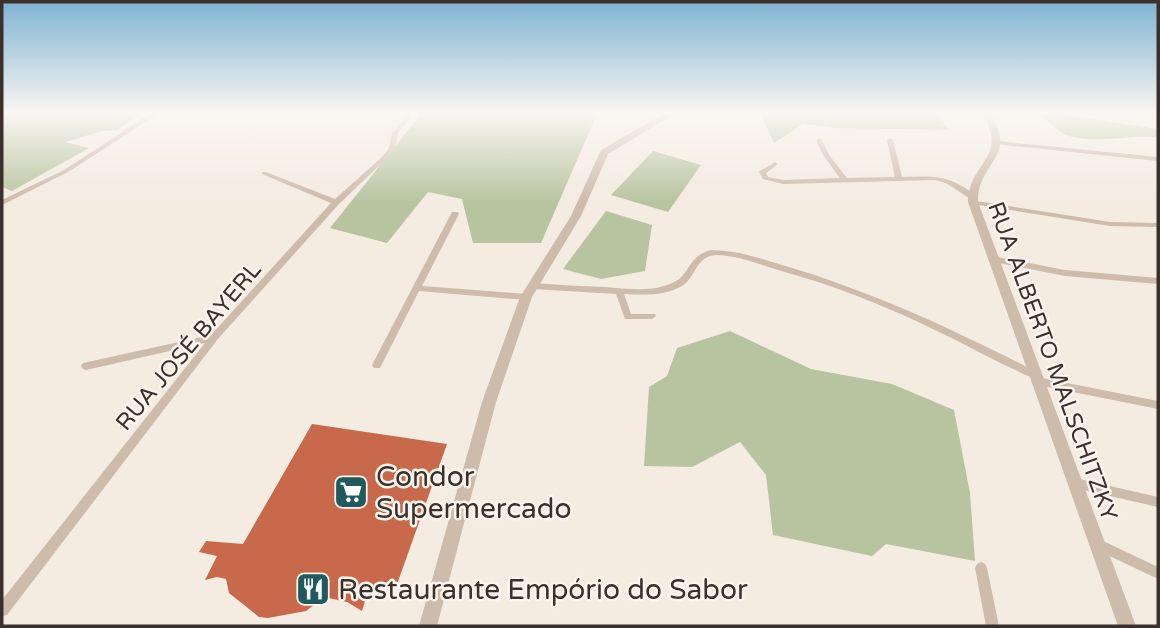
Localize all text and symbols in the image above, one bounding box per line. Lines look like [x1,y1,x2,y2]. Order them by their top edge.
street label: RUA ALBERTO MALSCHITZKY [981,198,1123,525]
street label: RUA JOSÉ BAYERL [110,257,267,437]
place label: Condor Supermercado [376,460,572,526]
supermarket icon: Condor Supermercado [332,473,370,511]
restaurant icon: Restaurante Empório do Sabor [294,570,332,608]
place label: Restaurante Empório do Sabor [338,573,748,607]

